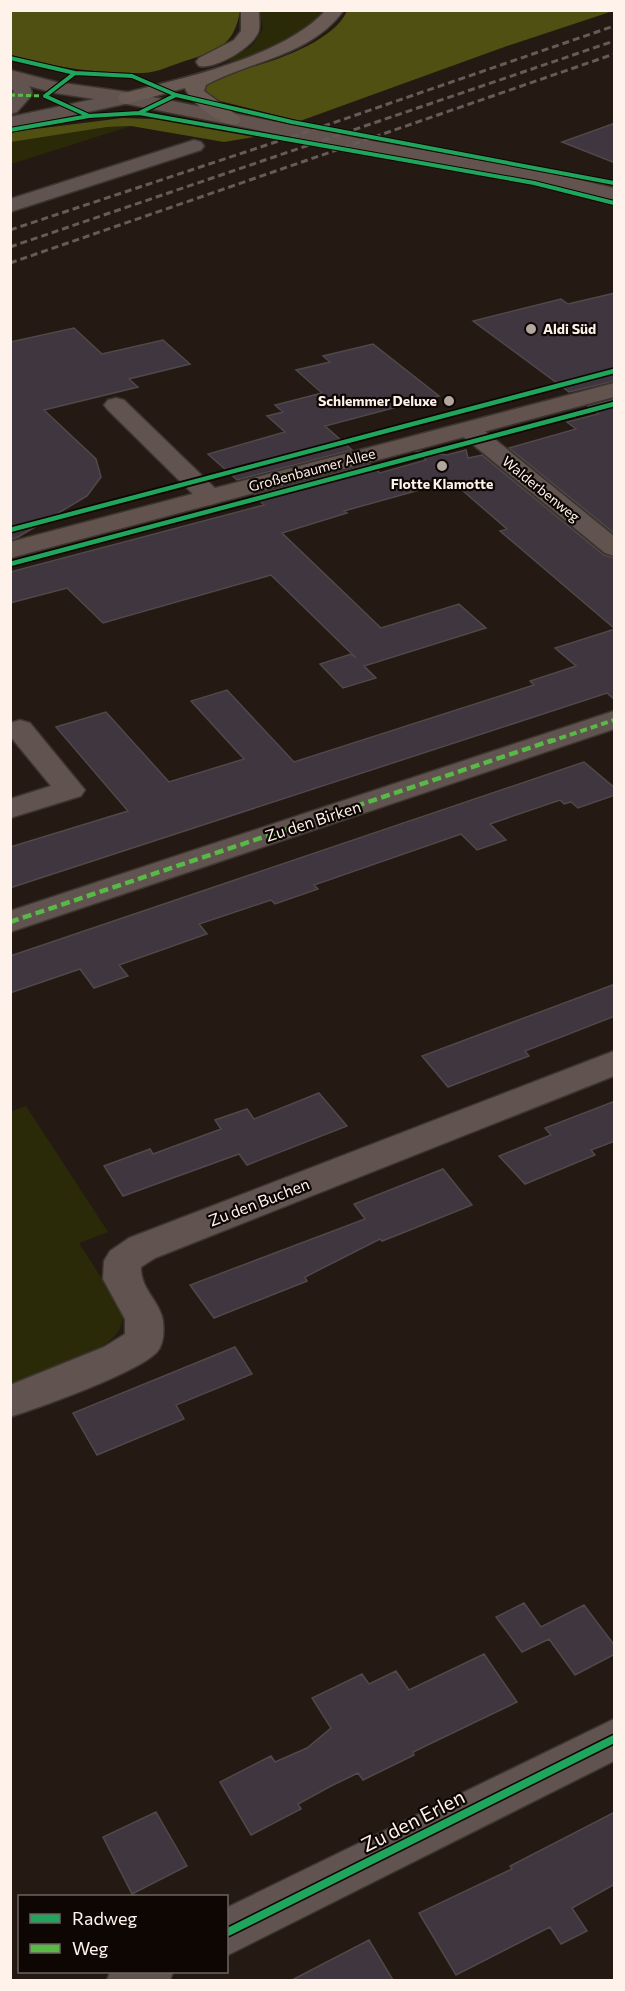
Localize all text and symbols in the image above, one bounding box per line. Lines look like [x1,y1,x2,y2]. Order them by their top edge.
place label: Aldi Süd [543,320,596,337]
marker: Aldi Süd [524,322,538,336]
place label: Schlemmer Deluxe [318,392,437,409]
marker: Schlemmer Deluxe [442,394,456,408]
street label: Großenbaumer Allee [247,444,377,495]
street label: Walderbenweg [499,452,584,525]
marker: Flotte Klamotte [435,459,449,473]
place label: Flotte Klamotte [391,475,493,492]
street label: Zu den Birken [263,796,363,845]
street label: Zu den Buchen [206,1174,312,1230]
street label: Zu den Erlen [357,1784,468,1856]
legend [18,1895,228,1973]
text: Radweg [72,1907,137,1929]
text: Weg [72,1937,109,1959]

